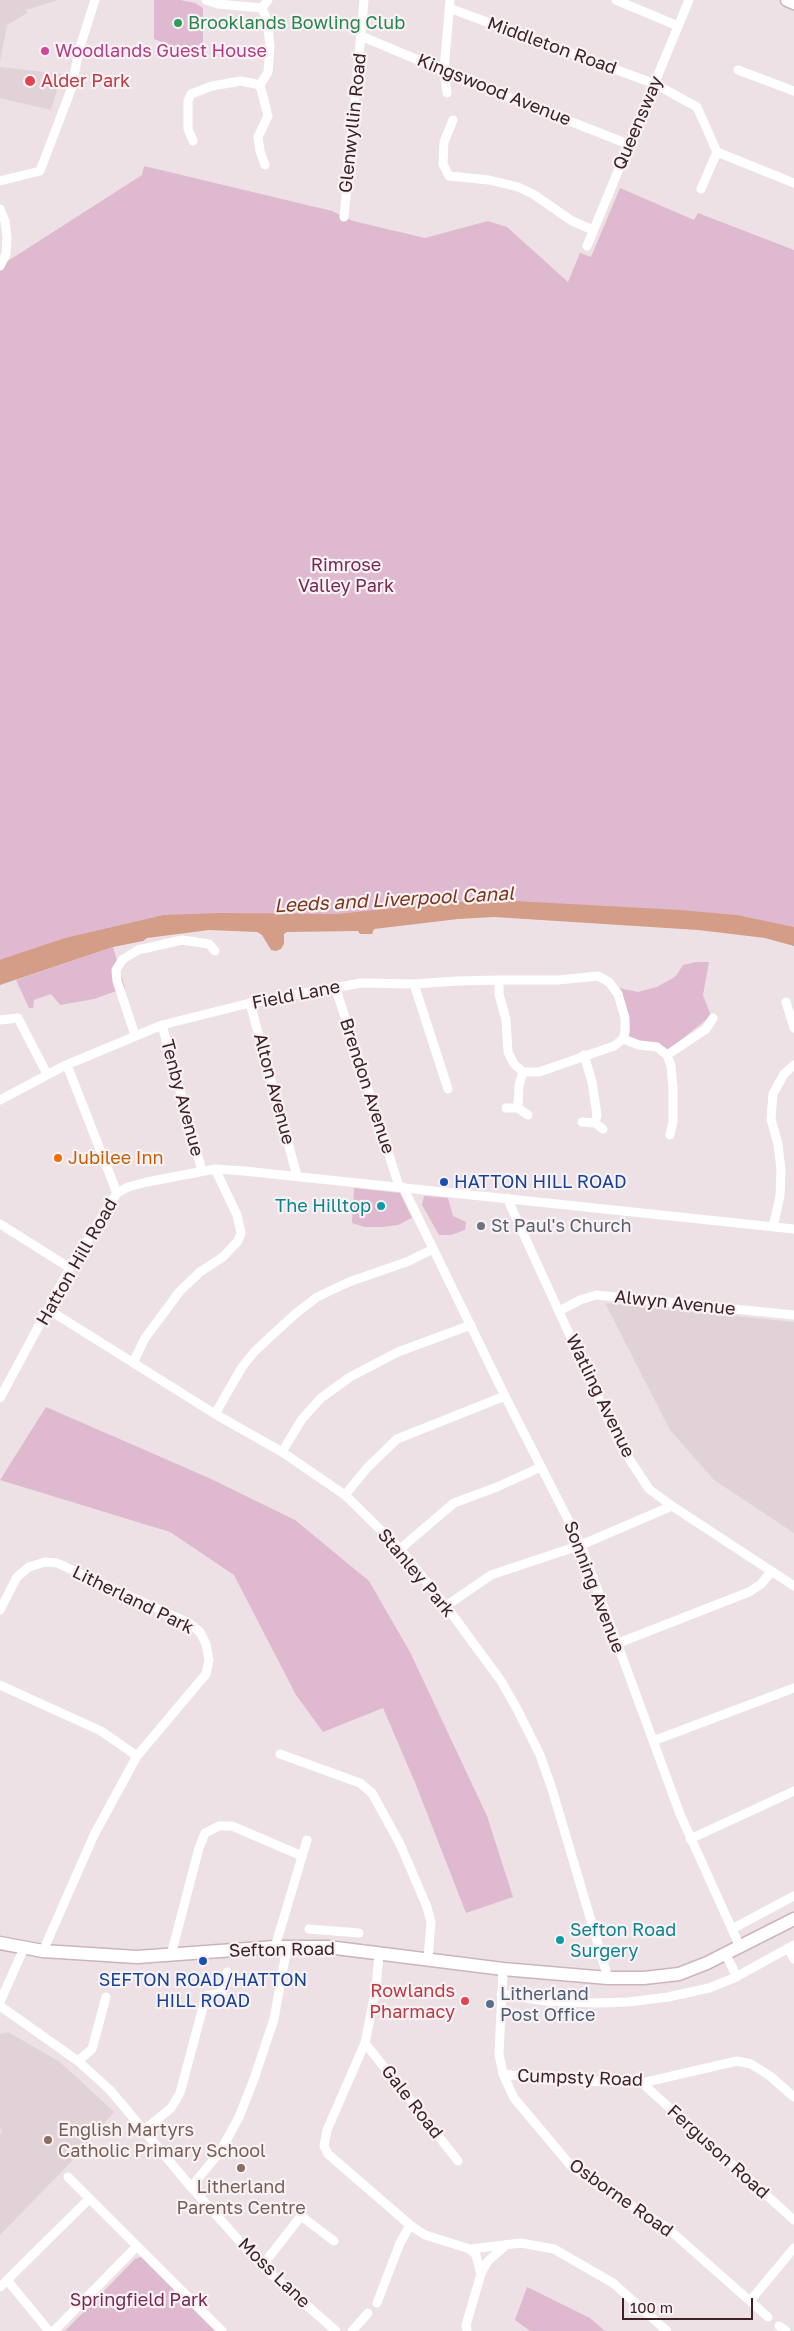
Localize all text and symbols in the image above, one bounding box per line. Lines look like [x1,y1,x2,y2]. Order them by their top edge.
place label: Brooklands Bowling Club [188,12,405,34]
street label: Middleton Road [484,13,620,79]
marker: Brooklands Bowling Club [172,17,184,29]
place label: Woodlands Guest House [55,40,267,62]
marker: Woodlands Guest House [39,45,51,57]
street label: Kingswood Avenue [414,49,574,131]
street label: Glenwyllin Road [335,52,371,194]
place label: Alder Park [41,70,130,92]
street label: Queensway [609,73,667,173]
marker: Alder Park [23,74,37,88]
park label: Rimrose Valley Park [298,554,394,596]
water label: Leeds and Liverpool Canal [274,882,514,918]
street label: Field Lane [250,976,342,1014]
street label: Brendon Avenue [335,1015,399,1157]
street label: Alton Avenue [249,1031,299,1147]
street label: Tenby Avenue [156,1037,208,1159]
place label: Jubilee Inn [68,1147,164,1169]
marker: Jubilee Inn [52,1152,64,1164]
place label: HATTON HILL ROAD [454,1171,627,1193]
marker: HATTON HILL ROAD [438,1176,450,1188]
street label: Hatton Hill Road [32,1195,122,1329]
place label: The Hilltop [275,1195,371,1217]
marker: The Hilltop [375,1200,387,1212]
place label: St Paul's Church [491,1215,631,1237]
marker: St Paul's Church [475,1220,487,1232]
street label: Alwyn Avenue [613,1286,737,1320]
street label: Watling Avenue [561,1331,639,1461]
street label: Sonning Avenue [559,1518,629,1656]
street label: Stanley Park [373,1524,459,1622]
street label: Litherland Park [69,1561,197,1639]
place label: Sefton Road Surgery [570,1919,676,1962]
marker: Sefton Road Surgery [554,1934,566,1946]
street label: Sefton Road [229,1938,335,1962]
marker: SEFTON ROAD/HATTON HILL ROAD [197,1955,209,1967]
place label: SEFTON ROAD/HATTON HILL ROAD [99,1969,307,2012]
place label: Rowlands Pharmacy [369,1980,455,2022]
place label: Litherland Post Office [500,1983,595,2026]
marker: Rowlands Pharmacy [459,1995,471,2007]
marker: Litherland Post Office [484,1998,496,2010]
street label: Gale Road [377,2061,447,2143]
street label: Cumpsty Road [517,2065,643,2091]
street label: Ferguson Road [663,2101,773,2203]
place label: English Martyrs Catholic Primary School [58,2119,266,2162]
marker: English Martyrs Catholic Primary School [42,2134,54,2146]
street label: Osborne Road [565,2154,677,2242]
marker: Litherland Parents Centre [235,2162,247,2174]
place label: Litherland Parents Centre [176,2176,306,2218]
street label: Moss Lane [233,2233,315,2313]
scale bar [624,2288,755,2320]
park label: Springfield Park [70,2289,208,2311]
text: 100 m [630,2298,673,2316]

